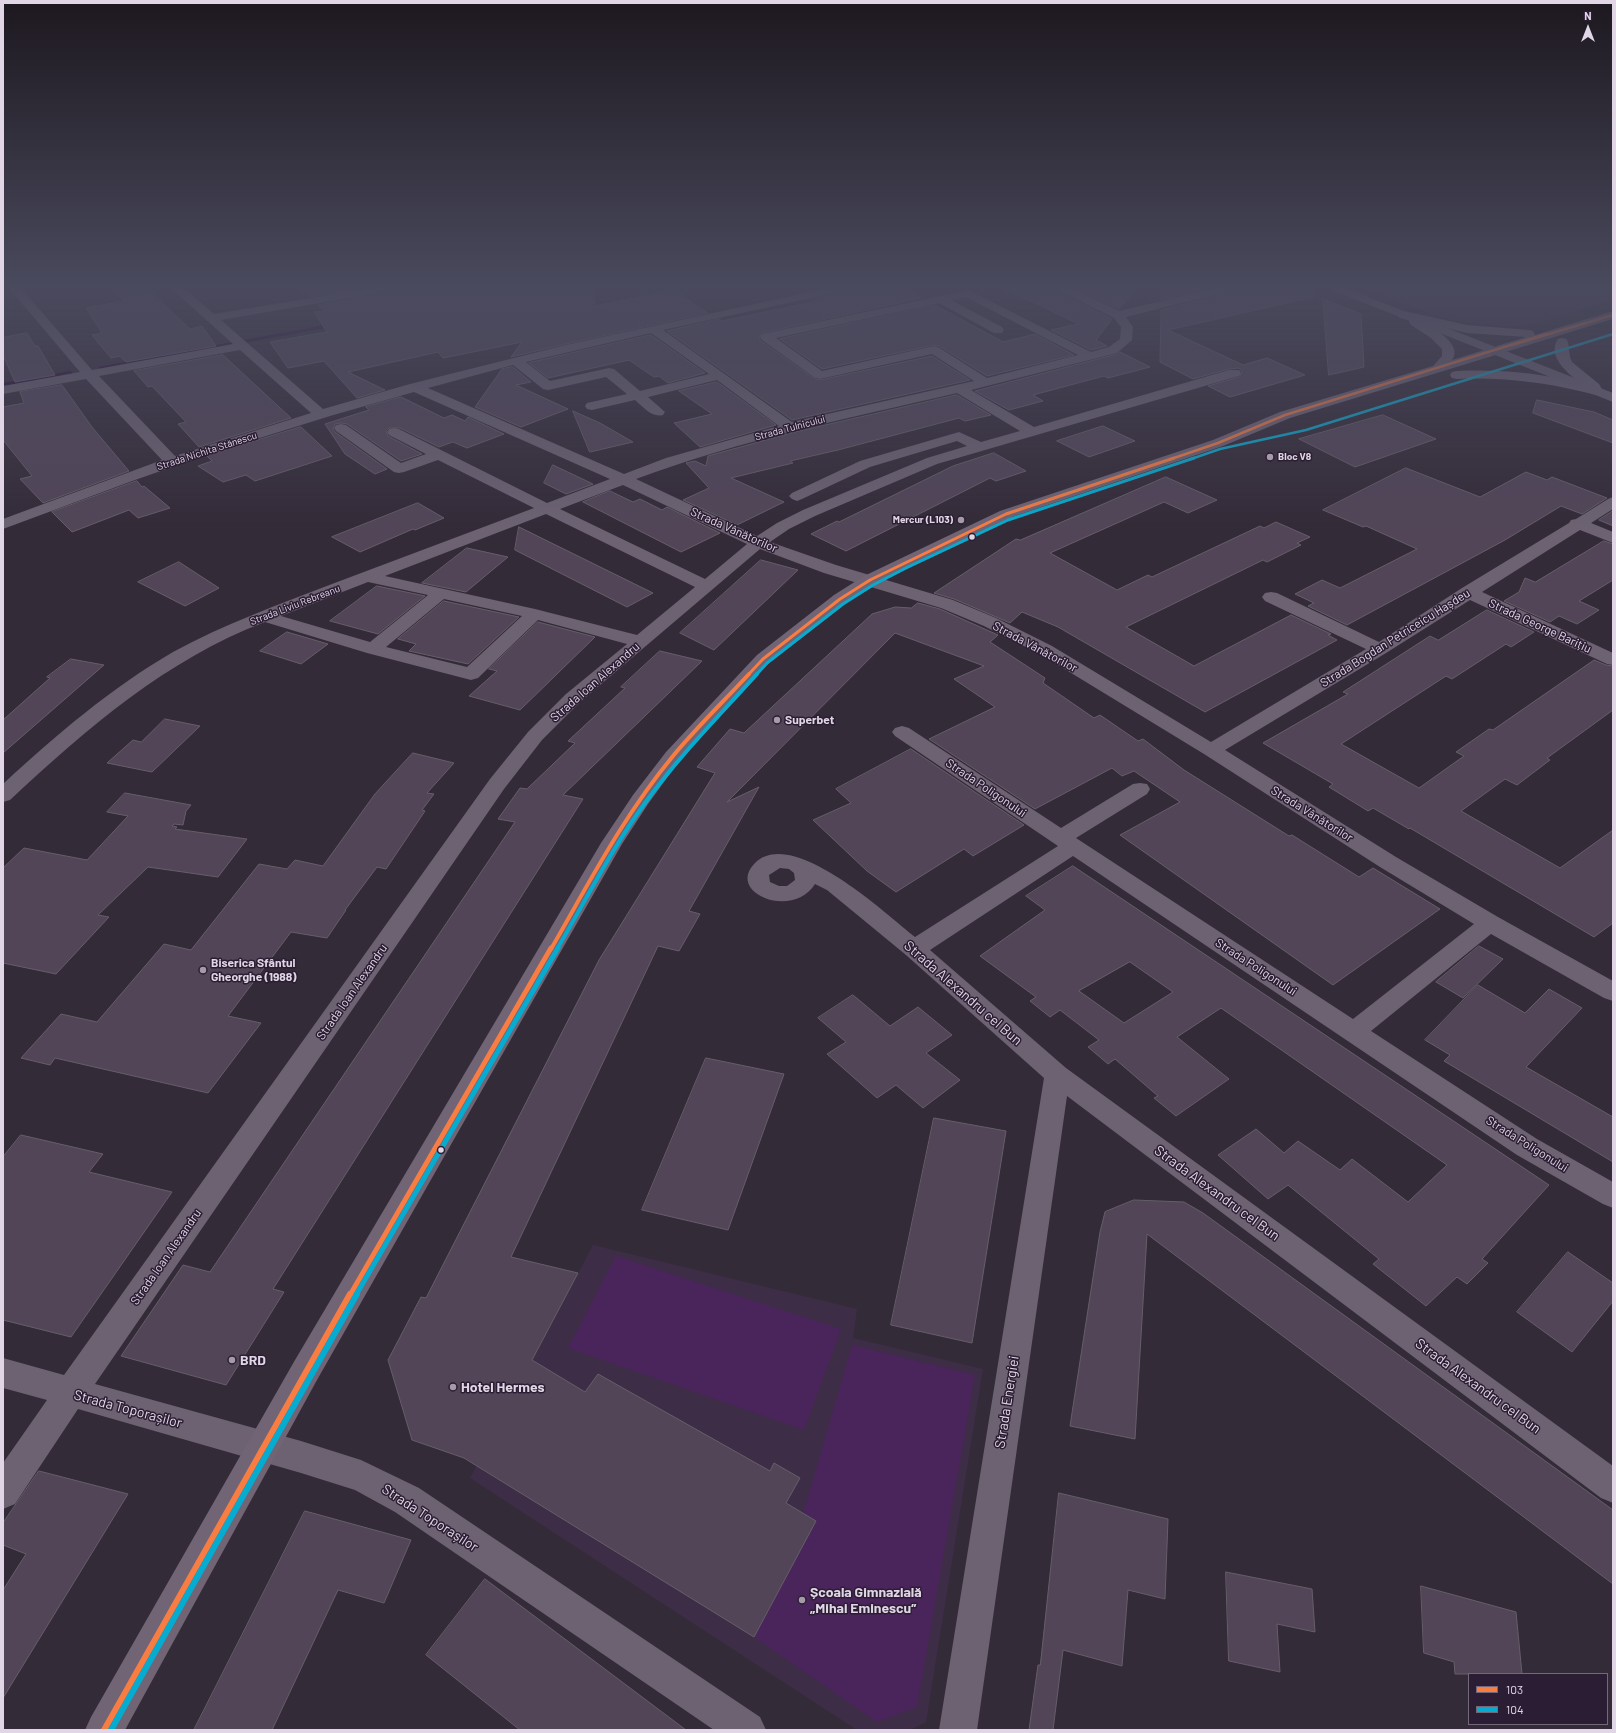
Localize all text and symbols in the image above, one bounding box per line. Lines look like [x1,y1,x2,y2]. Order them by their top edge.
north arrow [1568,8,1608,48]
text: N [1584,9,1592,22]
street label: Strada Tulnicului [753,413,827,443]
street label: Strada Nichita Stănescu [155,429,259,473]
place label: Bloc V8 [1278,451,1311,463]
marker: Bloc V8 [1265,452,1275,462]
street label: Strada Vânătorilor [688,504,780,556]
place label: Mercur (L103) [893,514,953,526]
marker: Mercur (L103) [956,515,966,525]
unlabelled marker [967,532,977,542]
street label: Strada Liviu Rebreanu [248,582,342,628]
street label: Strada Bogdan Petriceicu Hașdeu [1317,586,1473,690]
street label: Strada George Barițiu [1486,596,1594,656]
street label: Strada Vânătorilor [990,619,1080,675]
street label: Strada Ioan Alexandru [547,639,643,725]
place label: Superbet [785,713,834,727]
marker: Superbet [772,715,782,725]
street label: Strada Poligonului [943,756,1029,820]
street label: Strada Vânătorilor [1268,783,1356,845]
street label: Strada Poligonului [1213,935,1299,999]
street label: Strada Alexandru cel Bun [901,937,1025,1049]
street label: Strada Ioan Alexandru [314,941,390,1043]
place label: Biserica Sfântul Gheorghe (1988) [211,956,297,984]
marker: Biserica Sfântul Gheorghe (1988) [198,965,208,975]
street label: Strada Poligonului [1483,1113,1571,1175]
street label: Strada Alexandru cel Bun [1151,1142,1283,1244]
unlabelled marker [436,1145,446,1155]
street label: Strada Ioan Alexandru [128,1206,204,1308]
street label: Strada Alexandru cel Bun [1412,1335,1544,1437]
place label: BRD [240,1352,266,1368]
marker: BRD [227,1355,237,1365]
street label: Strada Energiei [991,1355,1023,1449]
place label: Hotel Hermes [461,1379,544,1395]
marker: Hotel Hermes [448,1382,458,1392]
street label: Strada Toporașilor [72,1386,184,1432]
street label: Strada Toporașilor [379,1481,481,1555]
place label: Școala Gimnazială „Mihai Eminescu” [810,1584,922,1616]
marker: Școala Gimnazială „Mihai Eminescu” [797,1595,807,1605]
legend [1468,1673,1608,1725]
text: 103 [1506,1682,1523,1696]
text: 104 [1506,1702,1524,1716]

